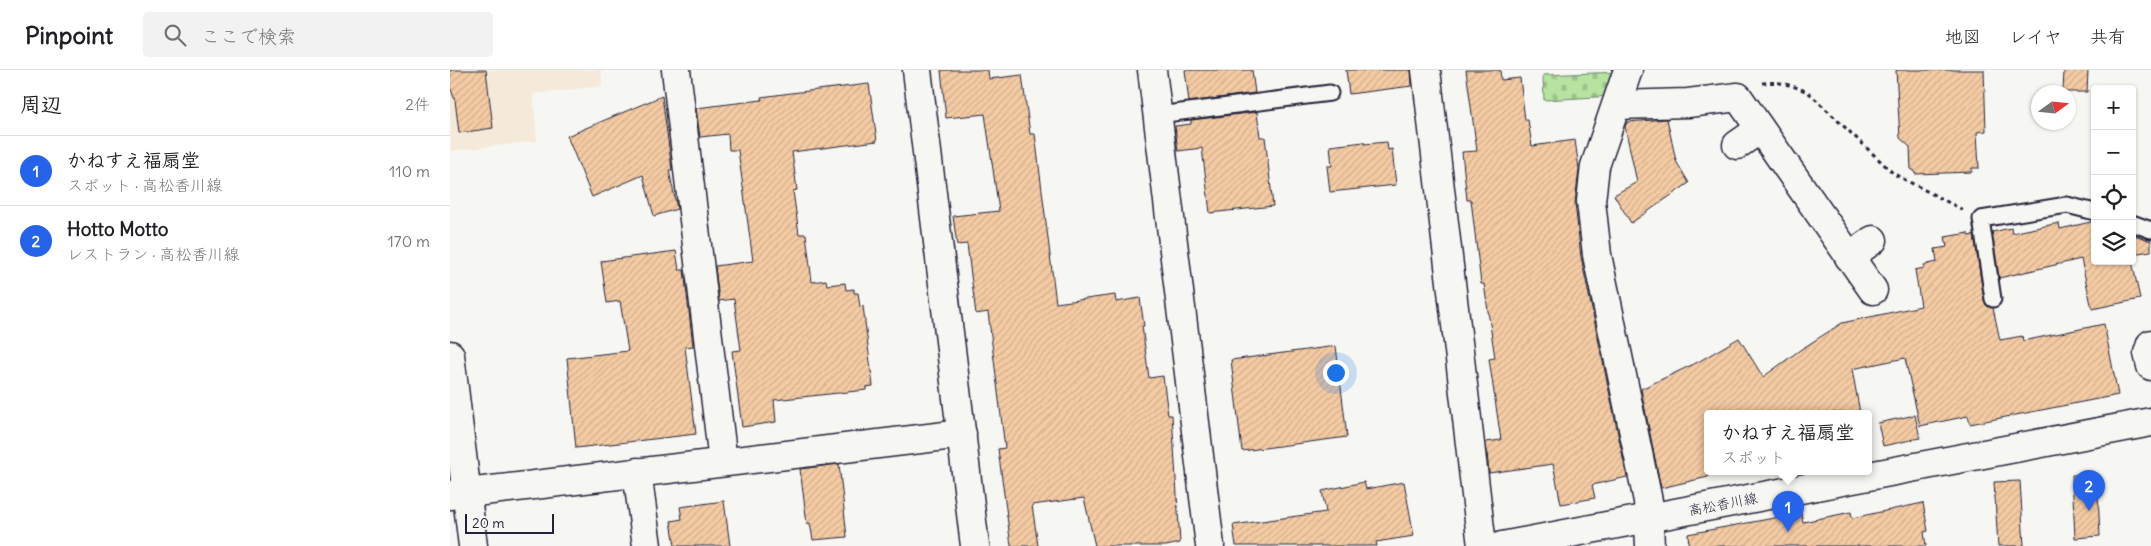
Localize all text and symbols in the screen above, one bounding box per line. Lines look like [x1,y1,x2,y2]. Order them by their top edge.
search box [143,12,493,57]
text: Pinpoint [25,20,113,50]
icon: search [161,21,189,49]
text: ここで検索 [201,24,296,48]
text: 地図 [1945,25,1981,48]
text: レイヤ [2009,25,2062,48]
text: 共有 [2090,25,2126,48]
north arrow [2031,85,2076,130]
map controls [2091,85,2136,265]
button: + [2091,85,2136,130]
text: 周辺 [20,91,62,118]
text: 2件 [405,94,430,114]
button: − [2091,130,2136,175]
text: かねすえ福扇堂 [67,148,200,172]
text: 1 [33,161,39,181]
text: 110 m [389,161,430,181]
text: スポット · 高松香川線 [67,175,222,195]
button: locate [2091,175,2136,220]
text: Hotto Motto [67,217,168,241]
button: layers [2091,220,2136,265]
text: 2 [32,231,40,251]
text: 170 m [387,231,430,251]
text: レストラン · 高松香川線 [67,244,239,264]
your location [1323,360,1349,386]
popup [1704,410,1872,475]
text: かねすえ福扇堂 [1721,420,1855,444]
text: スポット [1721,447,1786,467]
pin: 2 [2073,470,2105,511]
street label: 高松香川線 [1687,488,1759,520]
pin: 1 [1772,491,1804,532]
scale bar [465,511,554,534]
text: 20 m [472,514,505,532]

